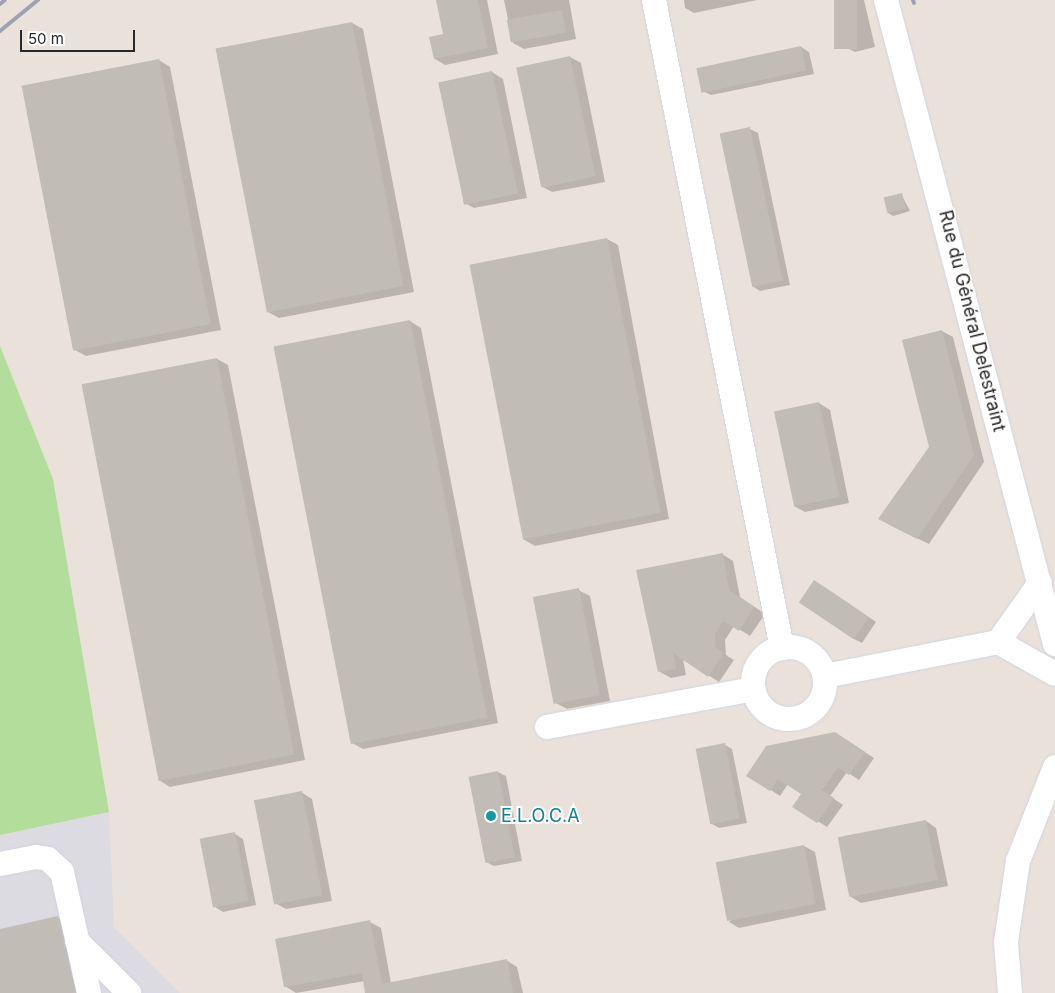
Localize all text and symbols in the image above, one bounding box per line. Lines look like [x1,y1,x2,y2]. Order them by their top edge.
scale bar [22,20,138,52]
text: 50 m [28,29,64,48]
street label: Rue du Général Delestraint [934,208,1010,434]
place label: E.L.O.C.A [501,805,580,827]
marker: E.L.O.C.A [485,810,497,822]

